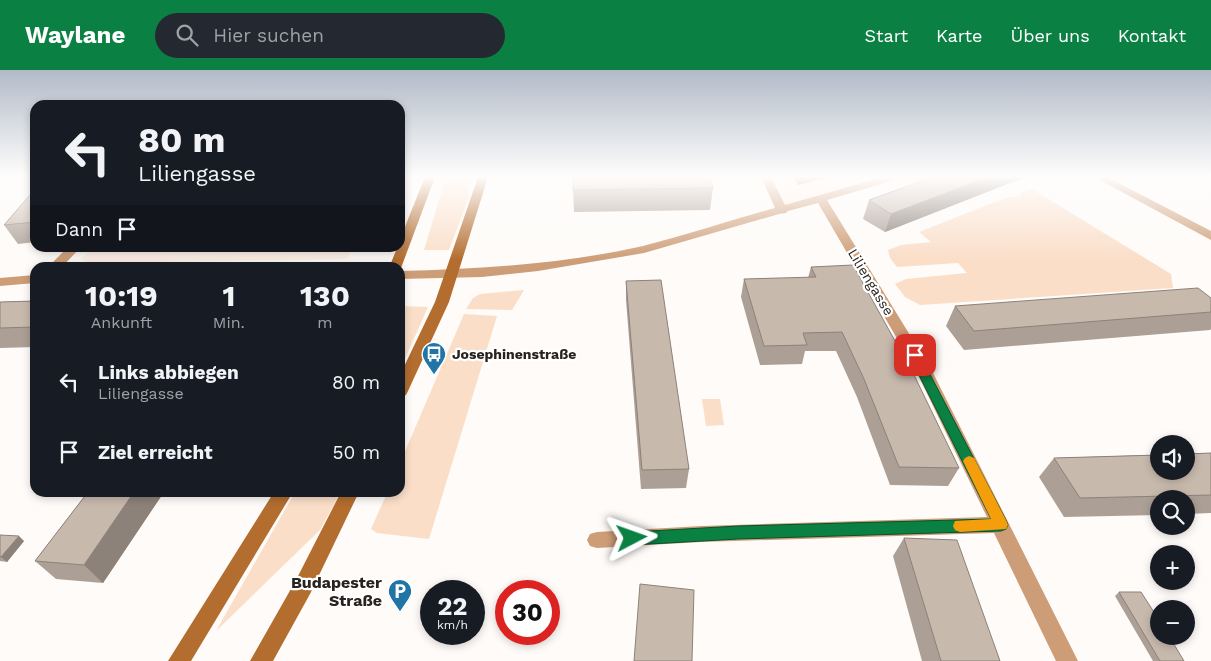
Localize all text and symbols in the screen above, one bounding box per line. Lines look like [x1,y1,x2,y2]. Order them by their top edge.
search box [155,13,505,58]
text: Waylane [25,21,125,49]
icon: search [173,21,201,49]
text: Hier suchen [213,24,324,47]
text: Start [864,25,908,46]
text: Karte [936,25,983,46]
text: Über uns [1011,25,1090,46]
text: Kontakt [1118,25,1186,46]
text: 80 m [138,119,225,161]
icon: left [55,120,120,185]
text: Liliengasse [138,161,256,186]
icon: arrive [113,215,141,243]
text: Dann [55,218,103,241]
street label: Liliengasse [845,246,897,318]
text: 10:19 [85,278,158,313]
text: 1 [222,278,235,313]
text: 130 [300,278,350,313]
text: Ankunft [91,313,152,332]
text: Min. [213,313,245,332]
text: m [317,313,333,332]
pin [894,334,936,376]
bus stop icon: Josephinenstraße [421,341,447,375]
icon: arrive [901,341,929,369]
place label: Josephinenstraße [452,346,576,362]
text: Links abbiegen [98,361,239,384]
icon: left [55,368,83,396]
text: 80 m [332,371,380,394]
text: Liliengasse [98,384,184,403]
map controls [1150,435,1195,645]
button: sound [1150,435,1195,480]
icon: arrive [55,438,83,466]
text: Ziel erreicht [98,441,213,464]
text: 50 m [333,441,380,464]
button: search [1150,490,1195,535]
position arrow [605,511,657,563]
button: + [1150,545,1195,590]
place label: Budapester Straße [291,573,382,610]
parking icon: Budapester Straße [387,578,413,612]
speed limit sign: 30 [495,580,560,645]
text: 22 [438,592,467,621]
button: − [1150,600,1195,645]
text: km/h [437,618,468,632]

